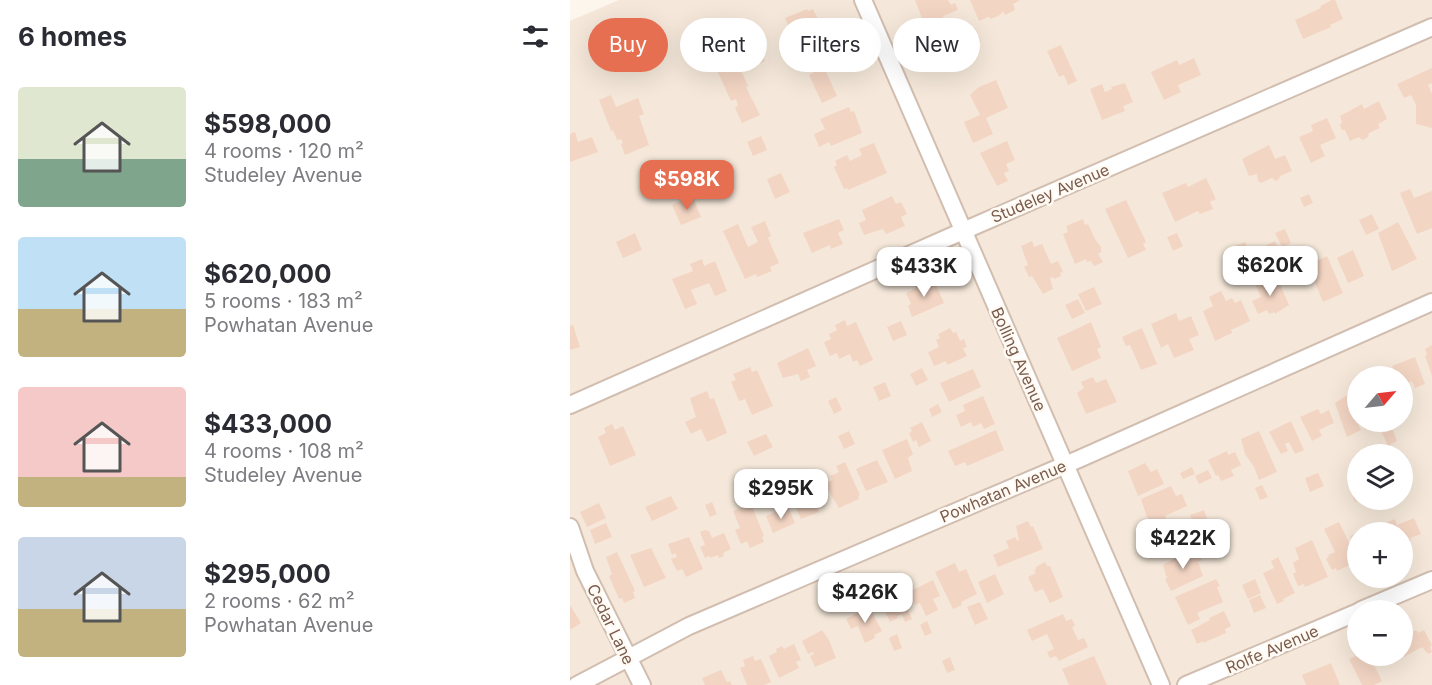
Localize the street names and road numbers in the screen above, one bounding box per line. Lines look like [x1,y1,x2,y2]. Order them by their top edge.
street label: Studeley Avenue [988,159,1112,227]
street label: Bolling Avenue [987,304,1051,414]
street label: Powhatan Avenue [937,455,1069,527]
street label: Cedar Lane [583,580,639,668]
street label: Rolfe Avenue [1223,620,1321,678]

